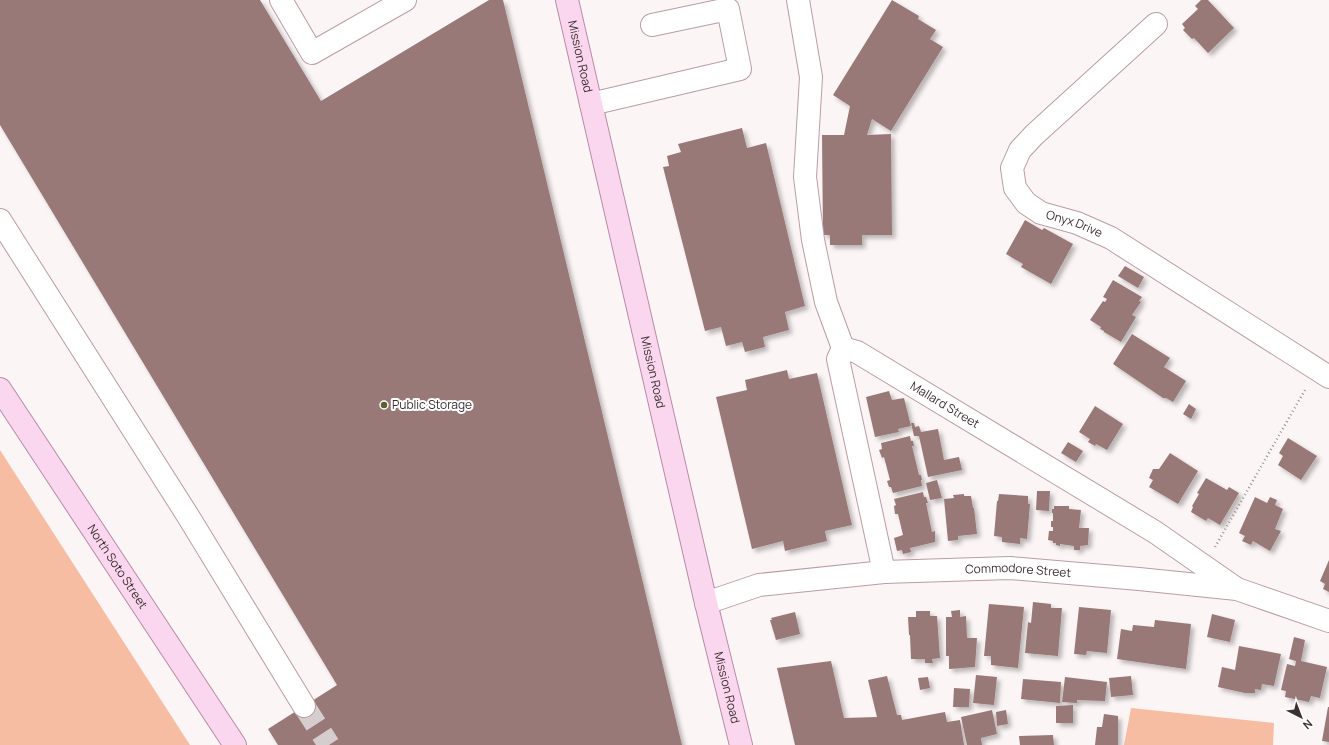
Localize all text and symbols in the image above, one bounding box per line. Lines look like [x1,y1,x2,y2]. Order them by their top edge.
street label: Mission Road [564,19,597,94]
street label: Onyx Drive [1044,206,1105,241]
street label: Mission Road [637,334,670,410]
street label: Mallard Street [907,377,983,432]
place label: Public Storage [392,396,472,413]
marker: Public Storage [379,400,389,410]
street label: North Soto Street [84,521,152,612]
street label: Commodore Street [965,559,1072,581]
street label: Mission Road [710,650,744,725]
north arrow [1281,697,1321,737]
text: N [1300,717,1316,733]

